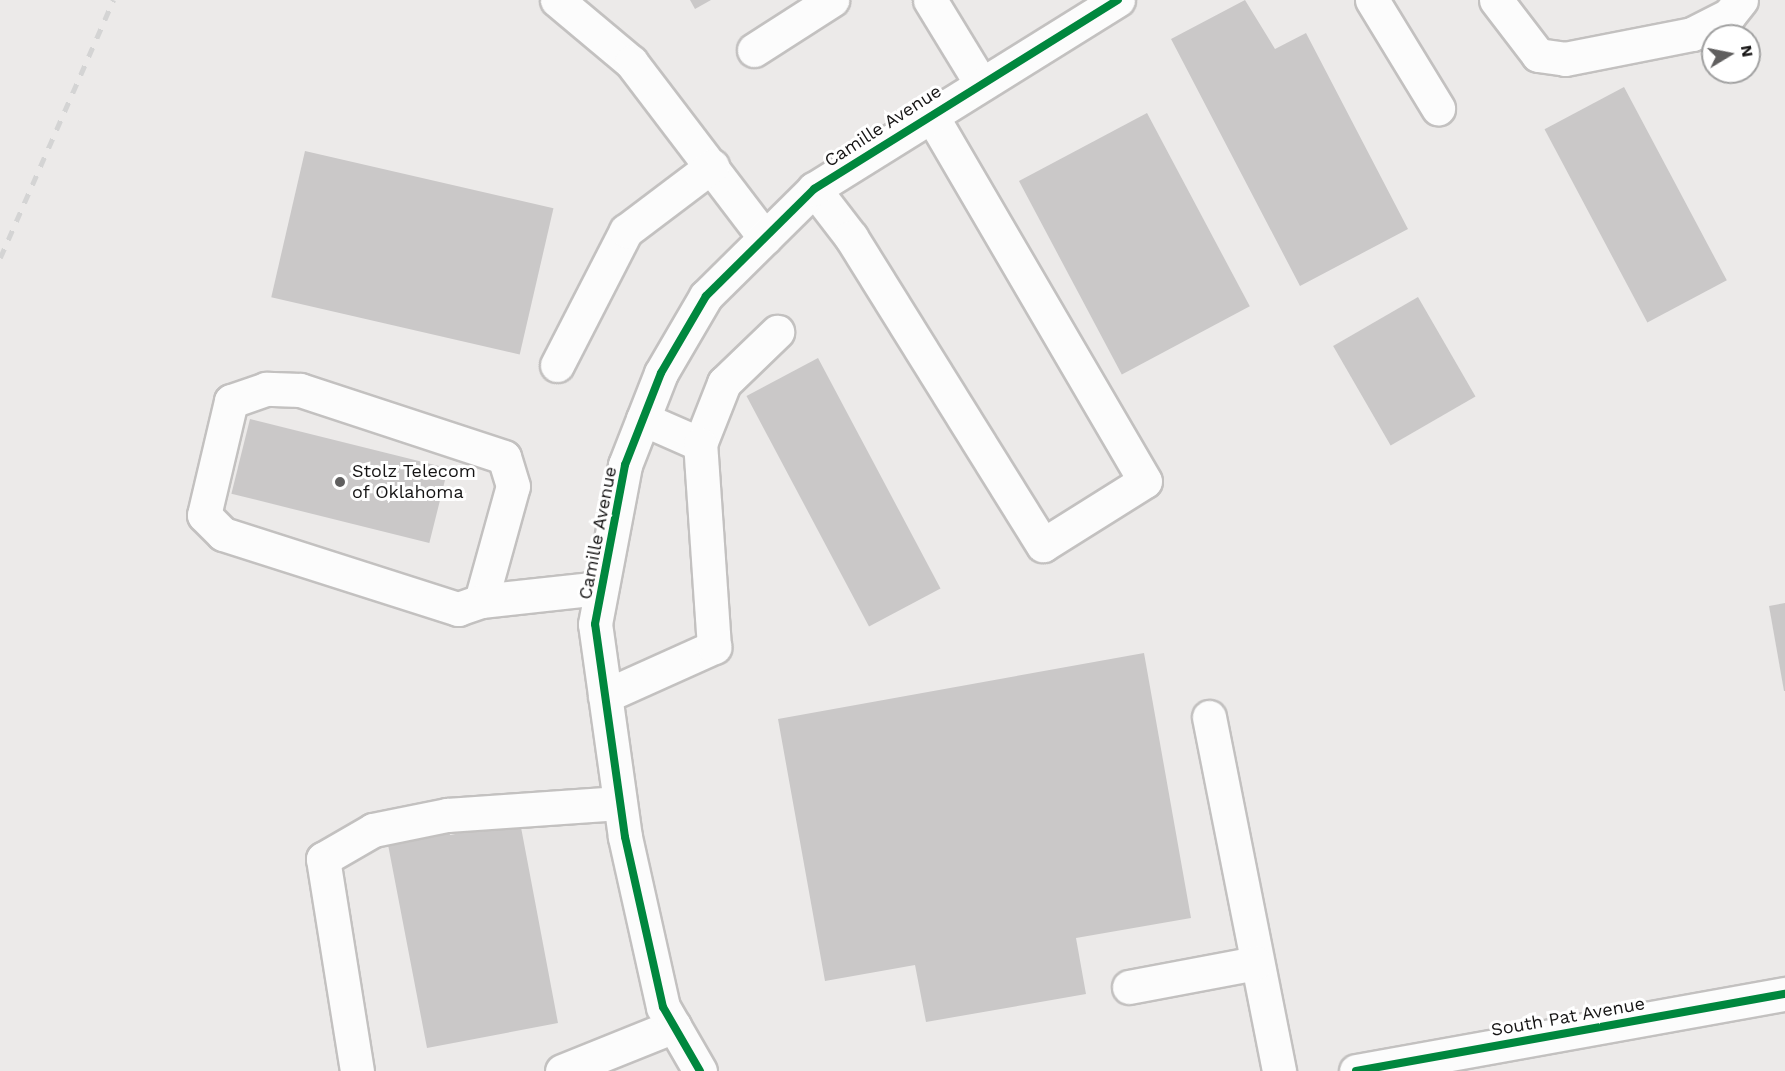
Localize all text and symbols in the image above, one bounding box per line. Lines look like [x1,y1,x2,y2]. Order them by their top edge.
north arrow [1701,24,1761,84]
text: N [1737,44,1758,59]
street label: Camille Avenue [820,80,946,172]
place label: Stolz Telecom of Oklahoma [352,461,476,504]
street label: Camille Avenue [574,464,622,602]
marker: Stolz Telecom of Oklahoma [333,475,347,489]
street label: South Pat Avenue [1489,993,1647,1041]

